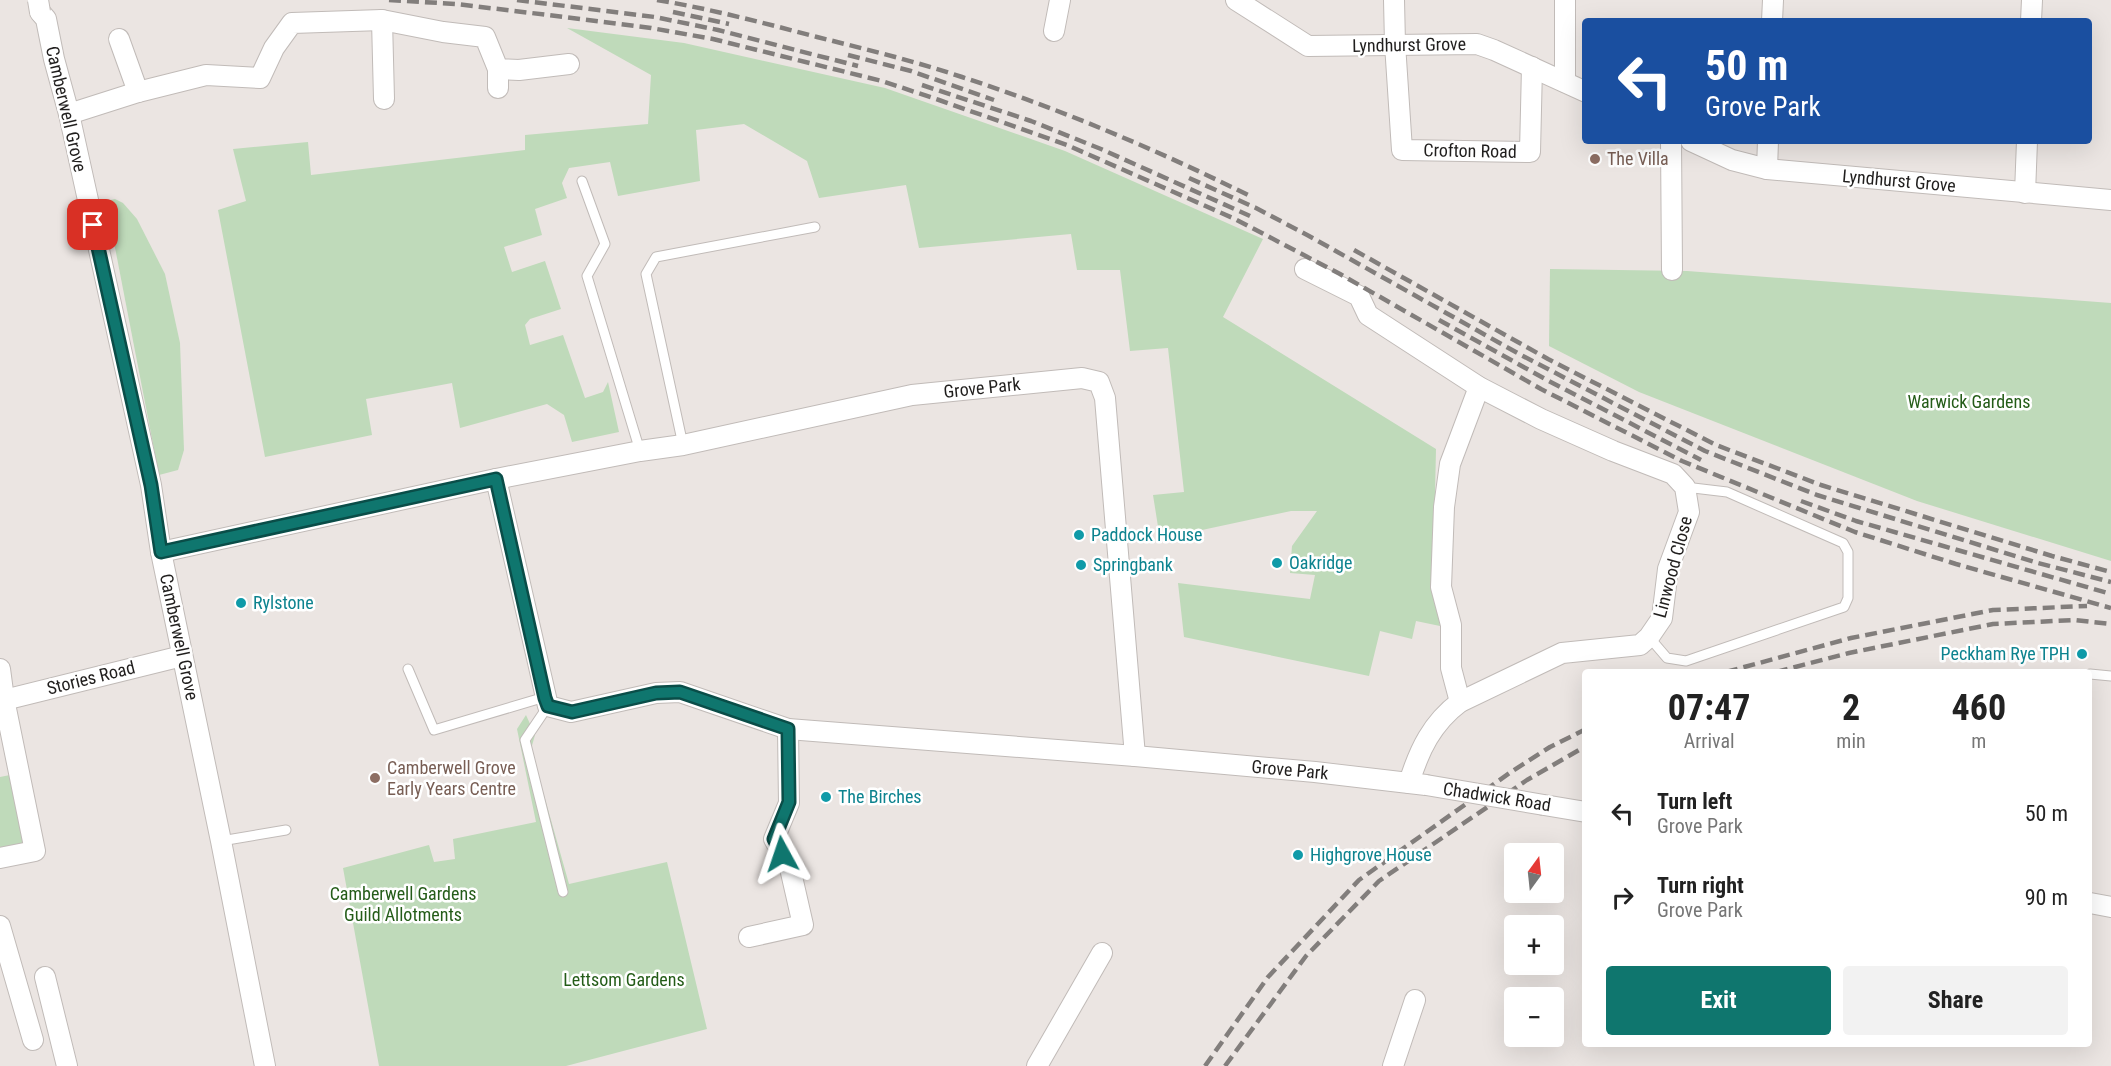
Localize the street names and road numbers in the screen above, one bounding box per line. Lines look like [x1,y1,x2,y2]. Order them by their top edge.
street label: Lyndhurst Grove [1352,33,1466,56]
street label: Camberwell Grove [42,44,91,174]
street label: Crofton Road [1423,139,1517,162]
street label: Lyndhurst Grove [1841,165,1957,196]
street label: Grove Park [943,373,1021,402]
street label: Linwood Close [1649,514,1696,620]
street label: Camberwell Grove [156,572,203,702]
street label: Stories Road [45,656,137,699]
street label: Grove Park [1251,756,1329,783]
street label: Chadwick Road [1442,778,1553,815]

